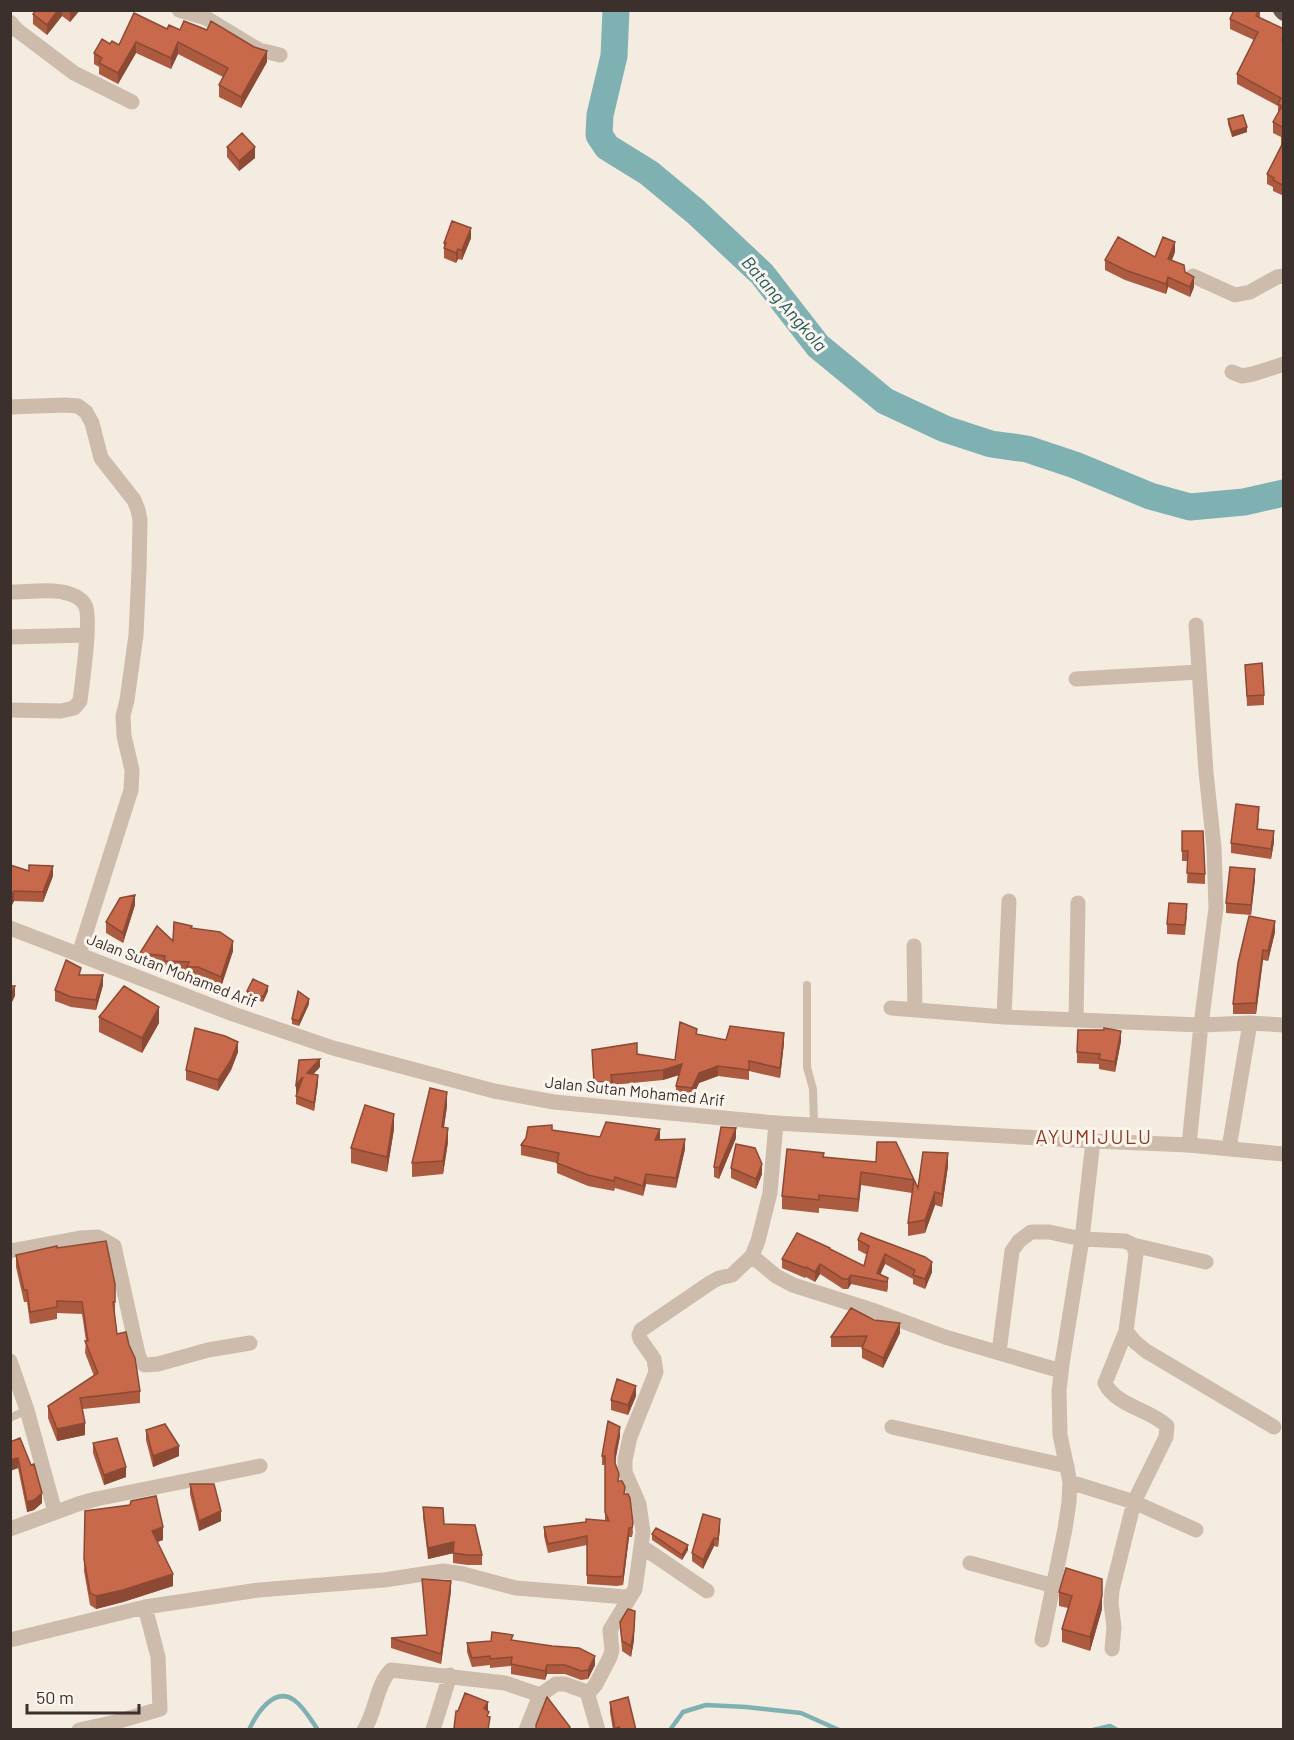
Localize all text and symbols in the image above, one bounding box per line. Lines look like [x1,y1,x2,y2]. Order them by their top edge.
water label: Batang Angkola [737,251,832,355]
street label: Jalan Sutan Mohamed Arif [84,928,260,1011]
street label: Jalan Sutan Mohamed Arif [544,1072,726,1109]
district label: AYUMIJULU [1036,1124,1152,1148]
scale bar [27,1677,140,1715]
text: 50 m [36,1686,74,1708]

